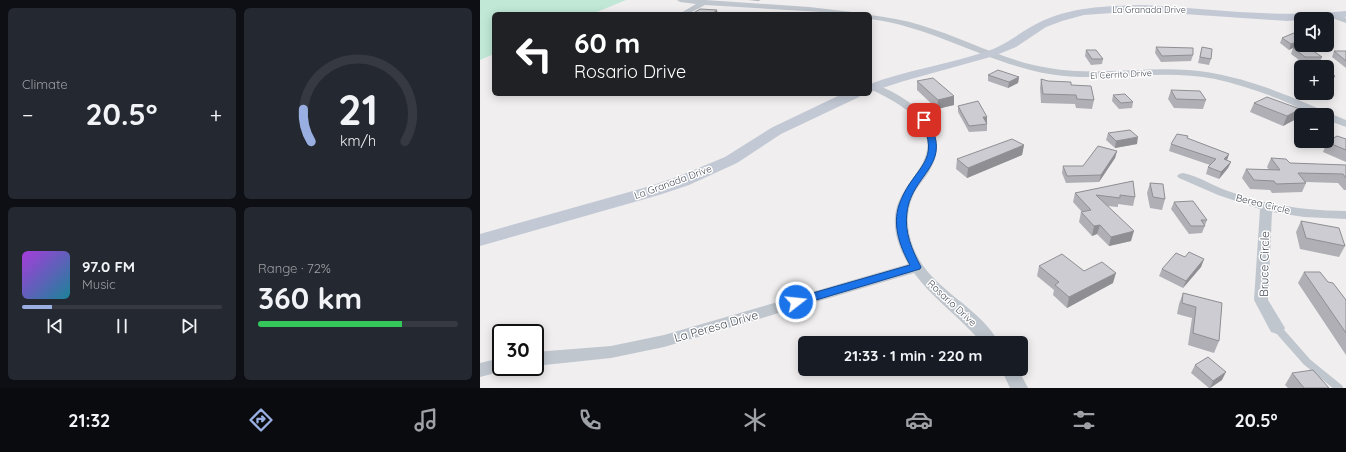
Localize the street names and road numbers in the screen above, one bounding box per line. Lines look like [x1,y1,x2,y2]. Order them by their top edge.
street label: La Granada Drive [1112,4,1186,15]
street label: El Cerrito Drive [1090,67,1152,81]
street label: La Granada Drive [632,162,714,202]
street label: Berea Circle [1234,191,1292,217]
street label: Bruce Circle [1256,231,1272,297]
street label: Rosario Drive [925,277,979,329]
street label: La Peresa Drive [672,307,760,345]

